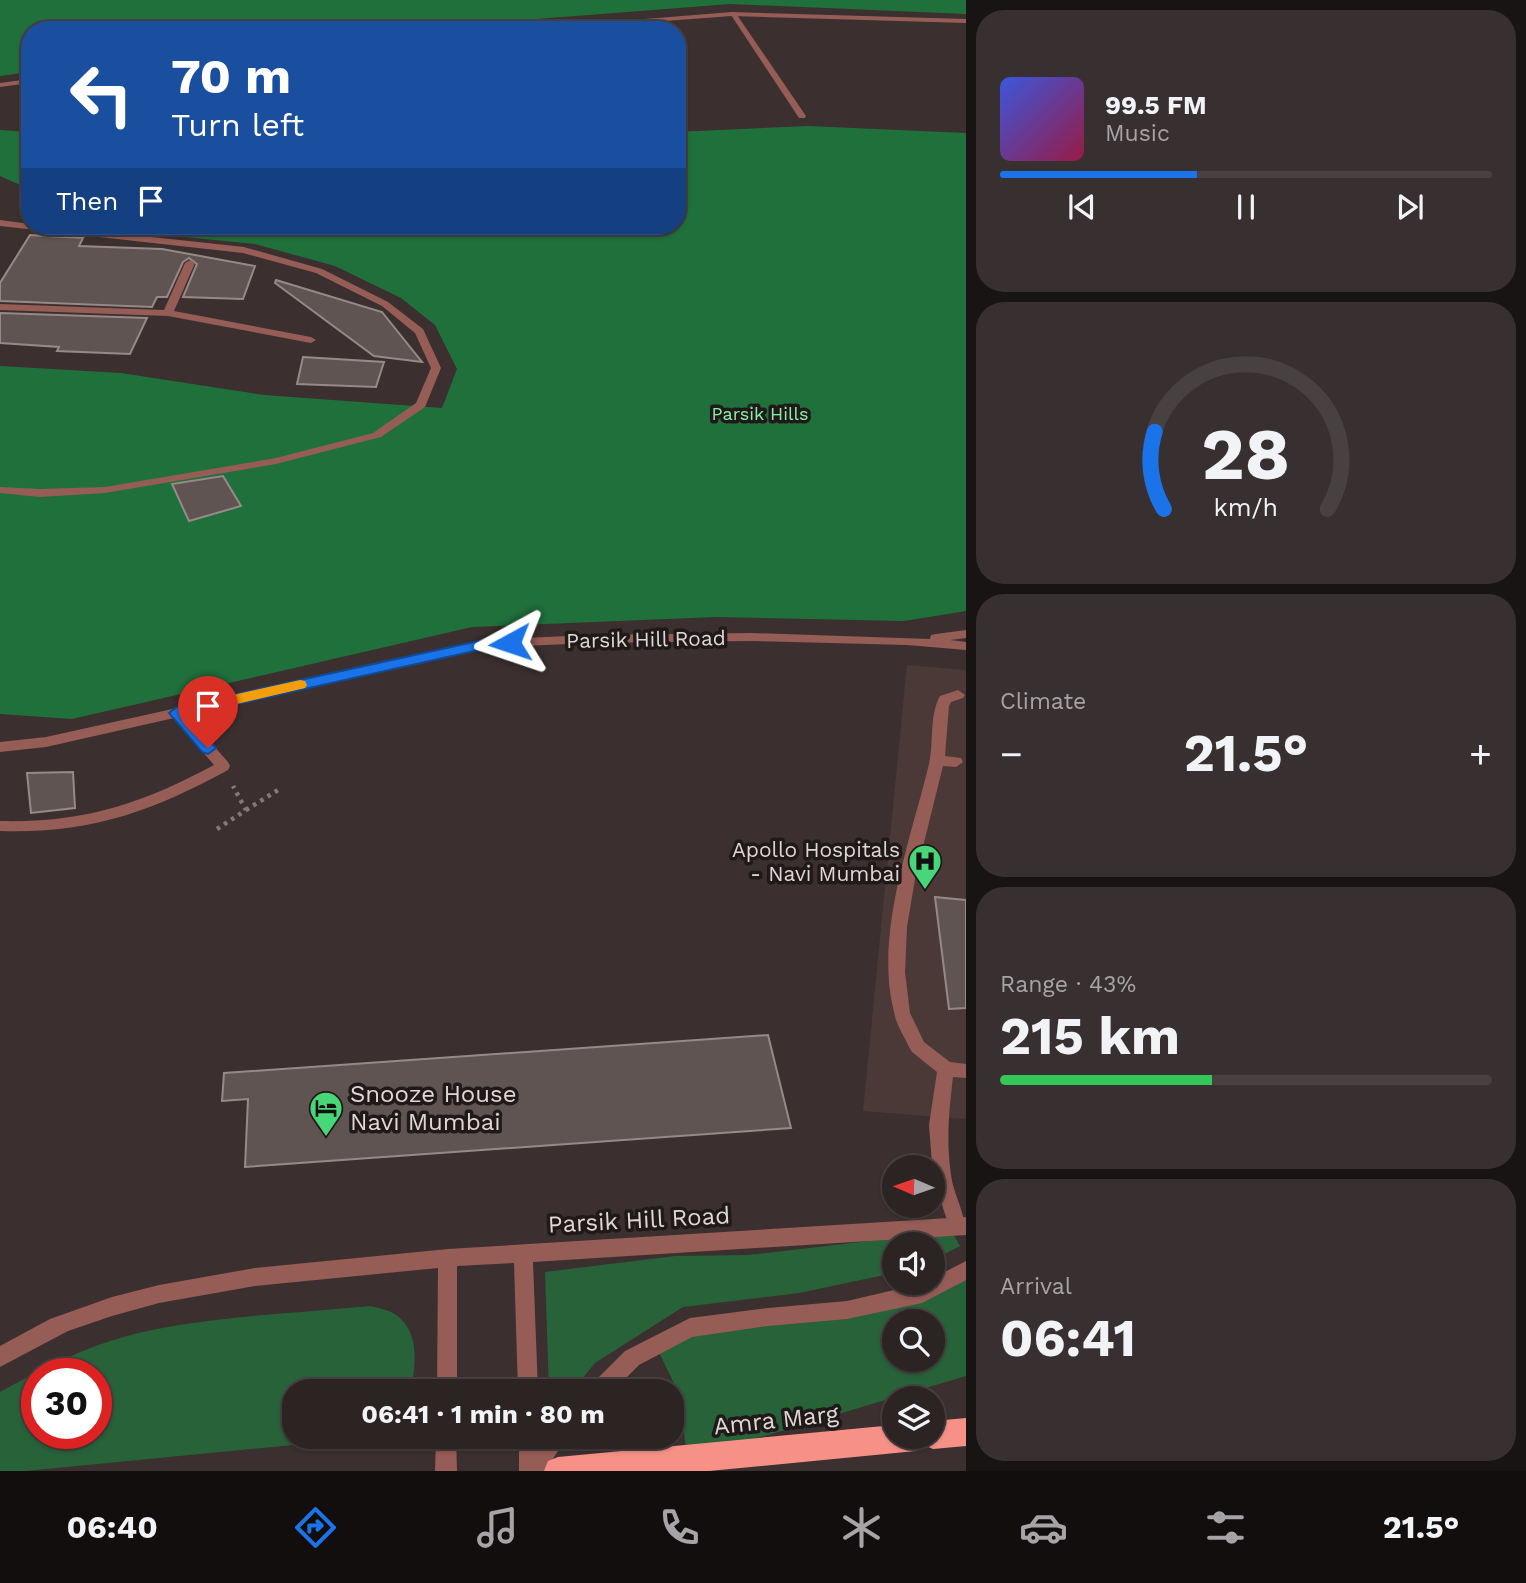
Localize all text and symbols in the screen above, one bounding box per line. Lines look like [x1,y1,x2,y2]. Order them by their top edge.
text: 70 m [171,47,291,105]
icon: left [56,49,147,140]
text: 99.5 FM [1105,90,1207,120]
text: Turn left [171,106,304,144]
text: Music [1105,120,1170,147]
icon: arrive [132,182,170,220]
text: Then [56,186,118,216]
icon: previous [1063,188,1101,226]
icon: pause [1227,188,1265,226]
icon: next [1391,188,1429,226]
park label: Parsik Hills [712,403,808,424]
text: 28 [1201,412,1291,498]
text: km/h [1214,493,1278,522]
position arrow [473,606,547,680]
street label: Parsik Hill Road [566,625,726,653]
pin [178,676,238,748]
icon: arrive [189,687,227,725]
text: Climate [1000,688,1086,715]
text: 21.5° [1184,723,1308,784]
text: − [1000,732,1023,776]
text: + [1469,732,1492,776]
place label: Apollo Hospitals - Navi Mumbai [732,837,900,886]
hospital icon: Apollo Hospitals - Navi Mumbai [906,842,944,891]
text: Range · 43% [1000,971,1136,998]
text: 215 km [1000,1006,1180,1067]
place label: Snooze House Navi Mumbai [350,1080,517,1136]
hotel icon: Snooze House Navi Mumbai [307,1089,345,1138]
north arrow [882,1155,945,1218]
map controls [882,1155,945,1449]
street label: Parsik Hill Road [547,1201,731,1239]
button: sound [882,1232,945,1295]
text: Arrival [1000,1273,1072,1300]
text: 06:41 [1000,1308,1136,1369]
button: search [882,1309,945,1372]
speed limit sign: 30 [21,1358,112,1449]
button: layers [882,1386,945,1449]
text: 06:41 · 1 min · 80 m [361,1399,605,1429]
street label: Amra Marg [712,1400,840,1440]
icon: directions [291,1503,340,1552]
icon: music [473,1503,522,1552]
icon: phone [655,1503,704,1552]
icon: climate [837,1503,886,1552]
icon: car [1019,1503,1068,1552]
icon: filters [1201,1503,1250,1552]
text: 06:40 [67,1508,158,1546]
text: 21.5° [1383,1508,1459,1546]

